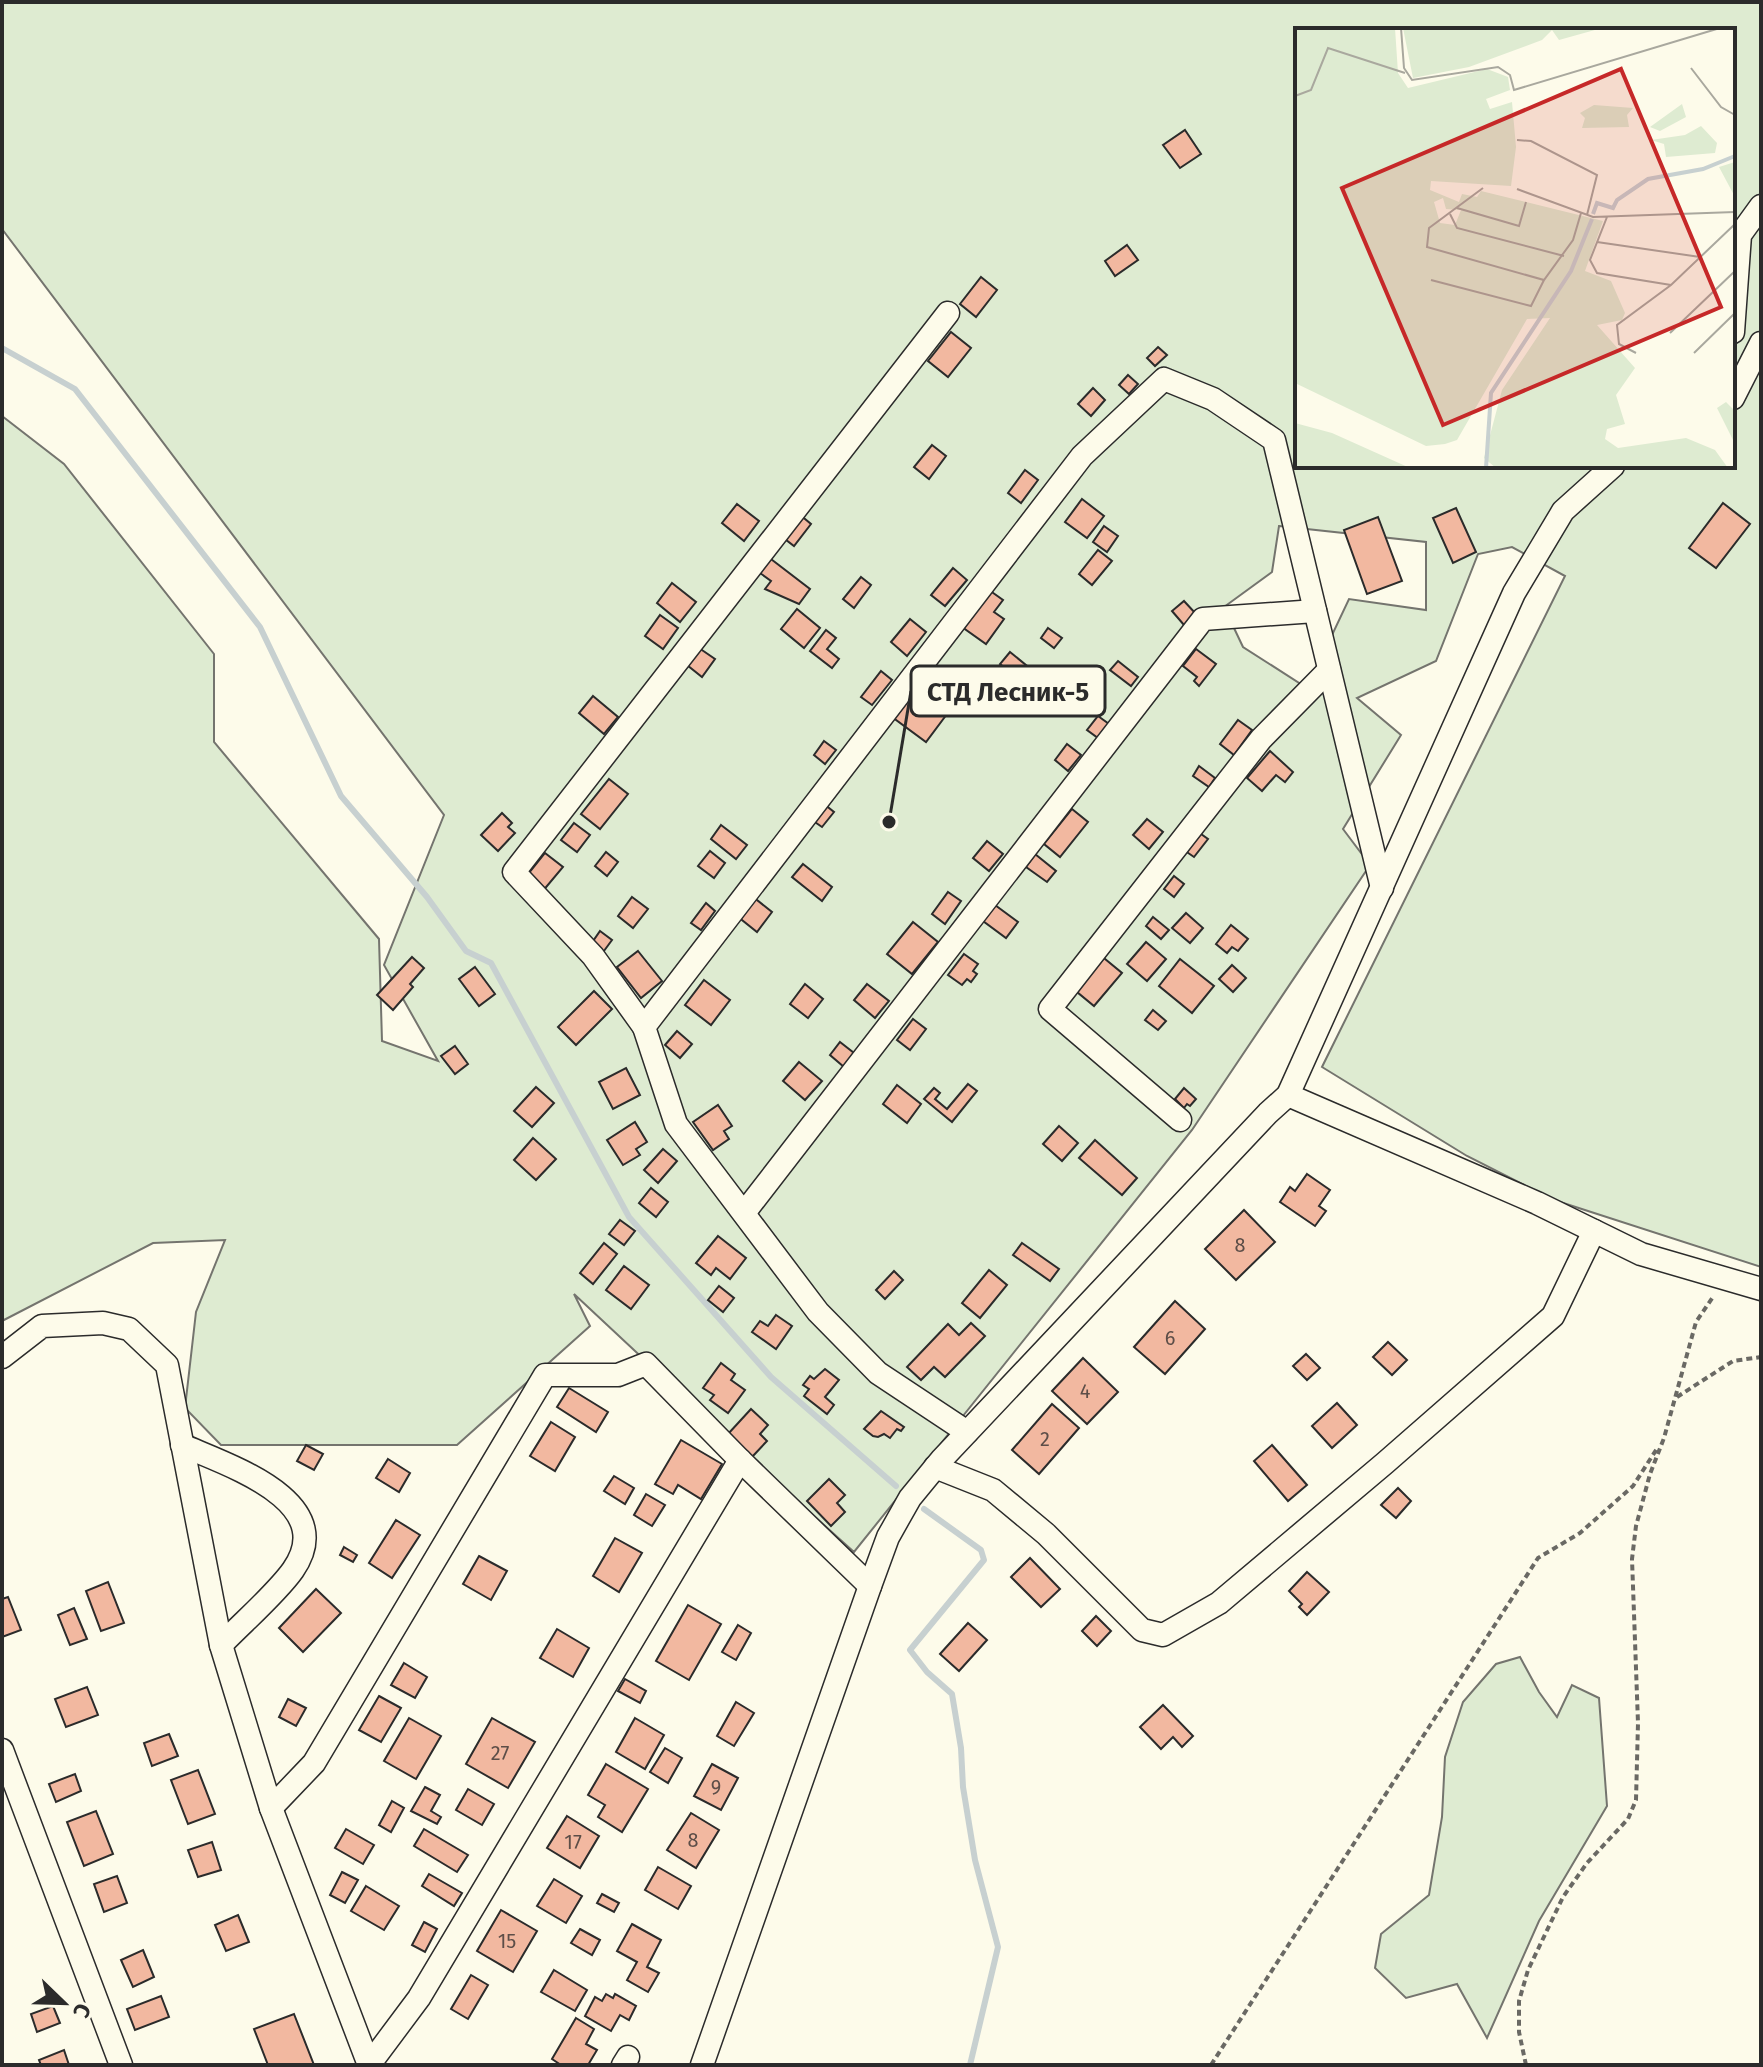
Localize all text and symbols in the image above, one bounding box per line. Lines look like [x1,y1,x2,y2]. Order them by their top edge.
inset map [1295,28,1735,468]
callout: СТД Лесник-5 [911,666,1105,716]
text: СТД Лесник-5 [927,677,1089,708]
house number: 8 [1234,1233,1246,1257]
house number: 6 [1165,1326,1175,1350]
house number: 4 [1080,1379,1091,1403]
house number: 2 [1040,1427,1050,1451]
house number: 27 [491,1741,509,1765]
house number: 9 [711,1775,721,1799]
house number: 8 [687,1828,699,1852]
house number: 17 [564,1830,582,1854]
house number: 15 [498,1929,516,1953]
north arrow [24,1963,104,2043]
text: С [67,2000,97,2022]

